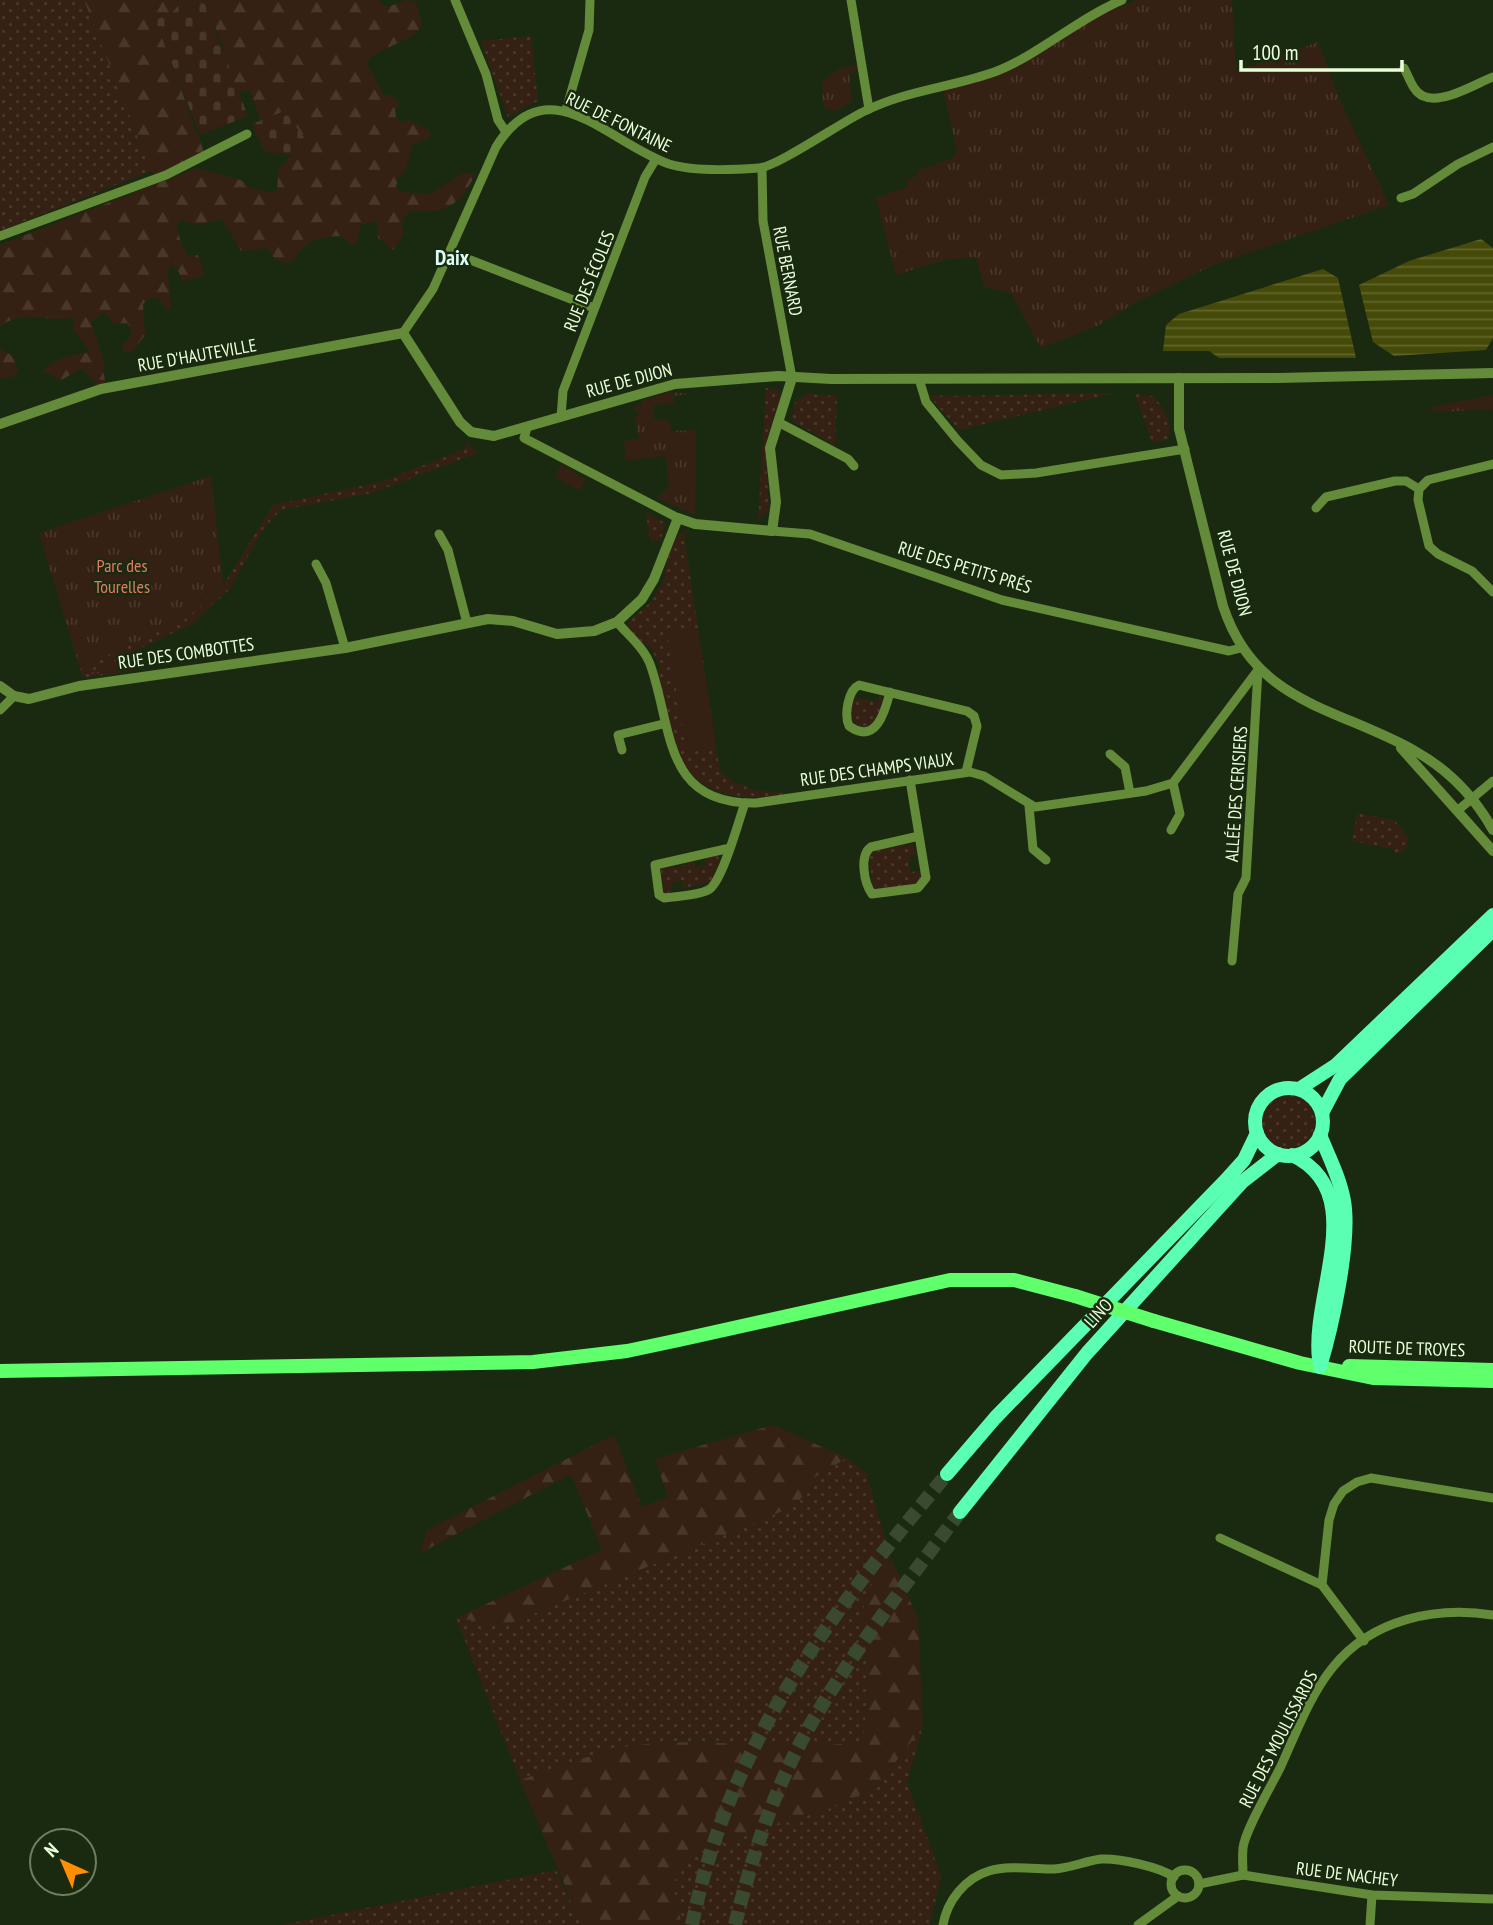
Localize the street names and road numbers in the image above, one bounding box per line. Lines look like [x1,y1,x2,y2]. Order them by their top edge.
street label: RUE DE FONTAINE [562,87,676,157]
street label: RUE BERNARD [768,224,808,318]
street label: RUE DES ÉCOLES [558,227,620,335]
street label: RUE D'HAUTEVILLE [136,333,258,377]
street label: RUE DE DIJON [583,357,675,403]
street label: RUE DE DIJON [1212,527,1258,619]
street label: RUE DES PETITS PRÉS [896,536,1035,598]
street label: RUE DES COMBOTTES [117,632,256,674]
street label: ALLÉE DES CERISIERS [1220,725,1252,863]
street label: RUE DES CHAMPS VIAUX [799,747,955,791]
street label: LINO [1079,1294,1117,1332]
street label: ROUTE DE TROYES [1348,1334,1466,1362]
street label: RUE DES MOULISSARDS [1234,1667,1323,1811]
street label: RUE DE NACHEY [1295,1856,1400,1892]

